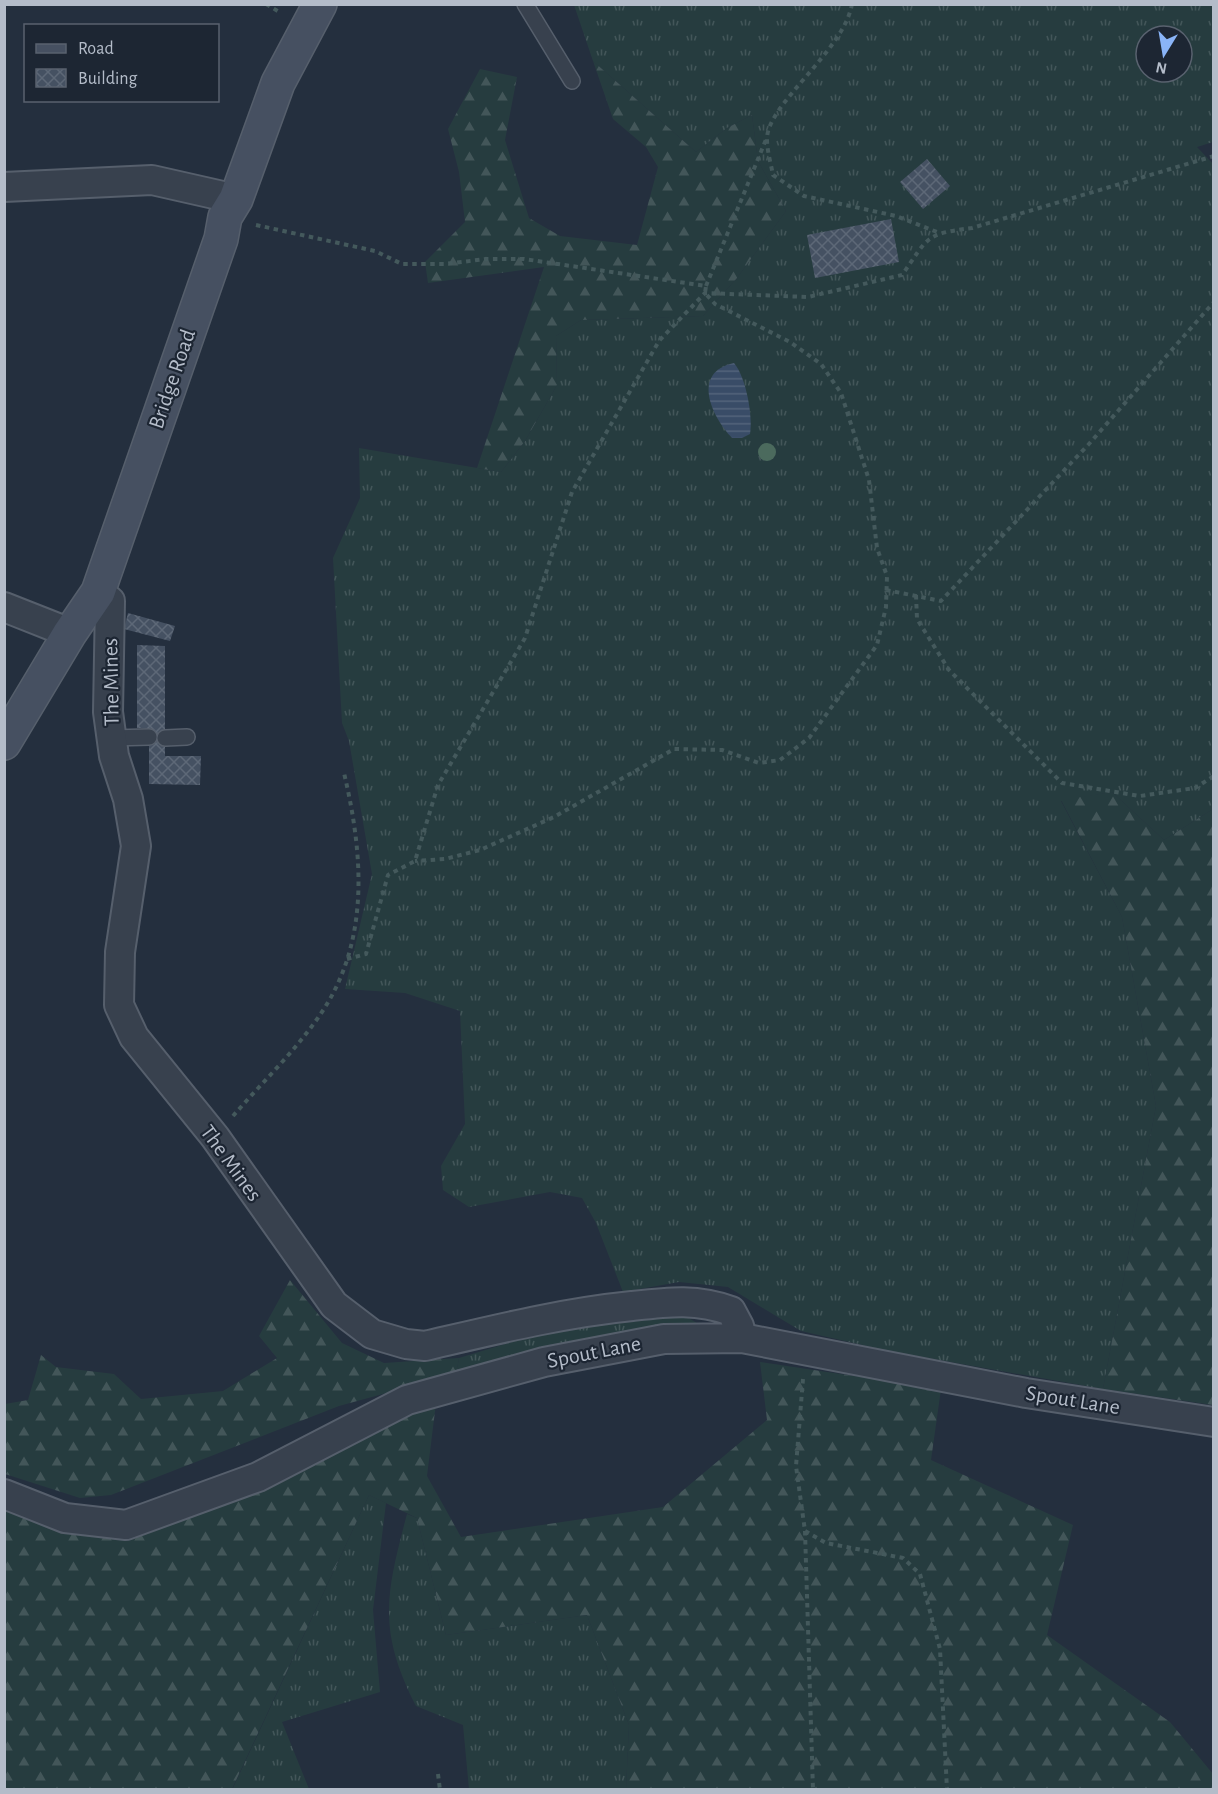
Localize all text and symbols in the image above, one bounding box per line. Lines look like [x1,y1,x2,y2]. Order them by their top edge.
legend [24,24,219,102]
north arrow [1134,24,1194,84]
text: Road [78,40,114,58]
text: N [1154,59,1168,77]
text: Building [78,70,138,88]
street label: Bridge Road [145,326,199,432]
street label: The Mines [99,638,123,726]
street label: The Mines [196,1121,266,1205]
street label: Spout Lane [545,1332,643,1372]
street label: Spout Lane [1024,1382,1122,1418]

